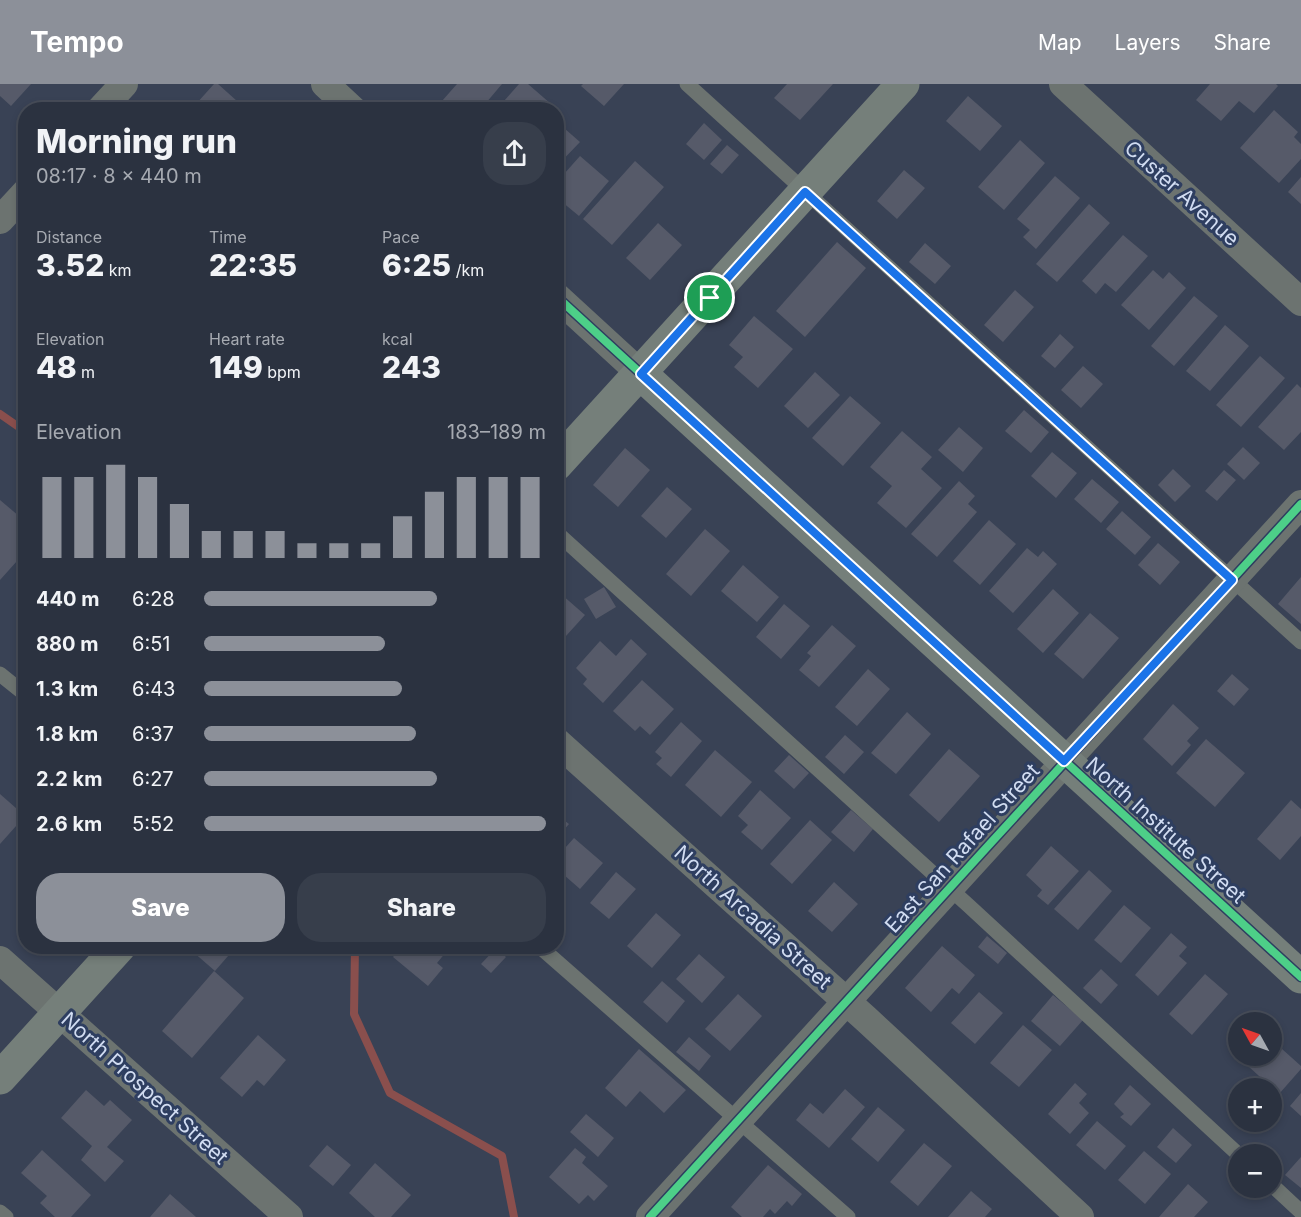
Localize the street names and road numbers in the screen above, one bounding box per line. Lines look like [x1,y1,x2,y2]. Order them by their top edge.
street label: Custer Avenue [1120,135,1244,251]
street label: North Institute Street [1081,752,1251,908]
street label: East San Rafael Street [880,758,1045,938]
street label: North Arcadia Street [669,840,837,994]
street label: North Prospect Street [57,1007,234,1170]

